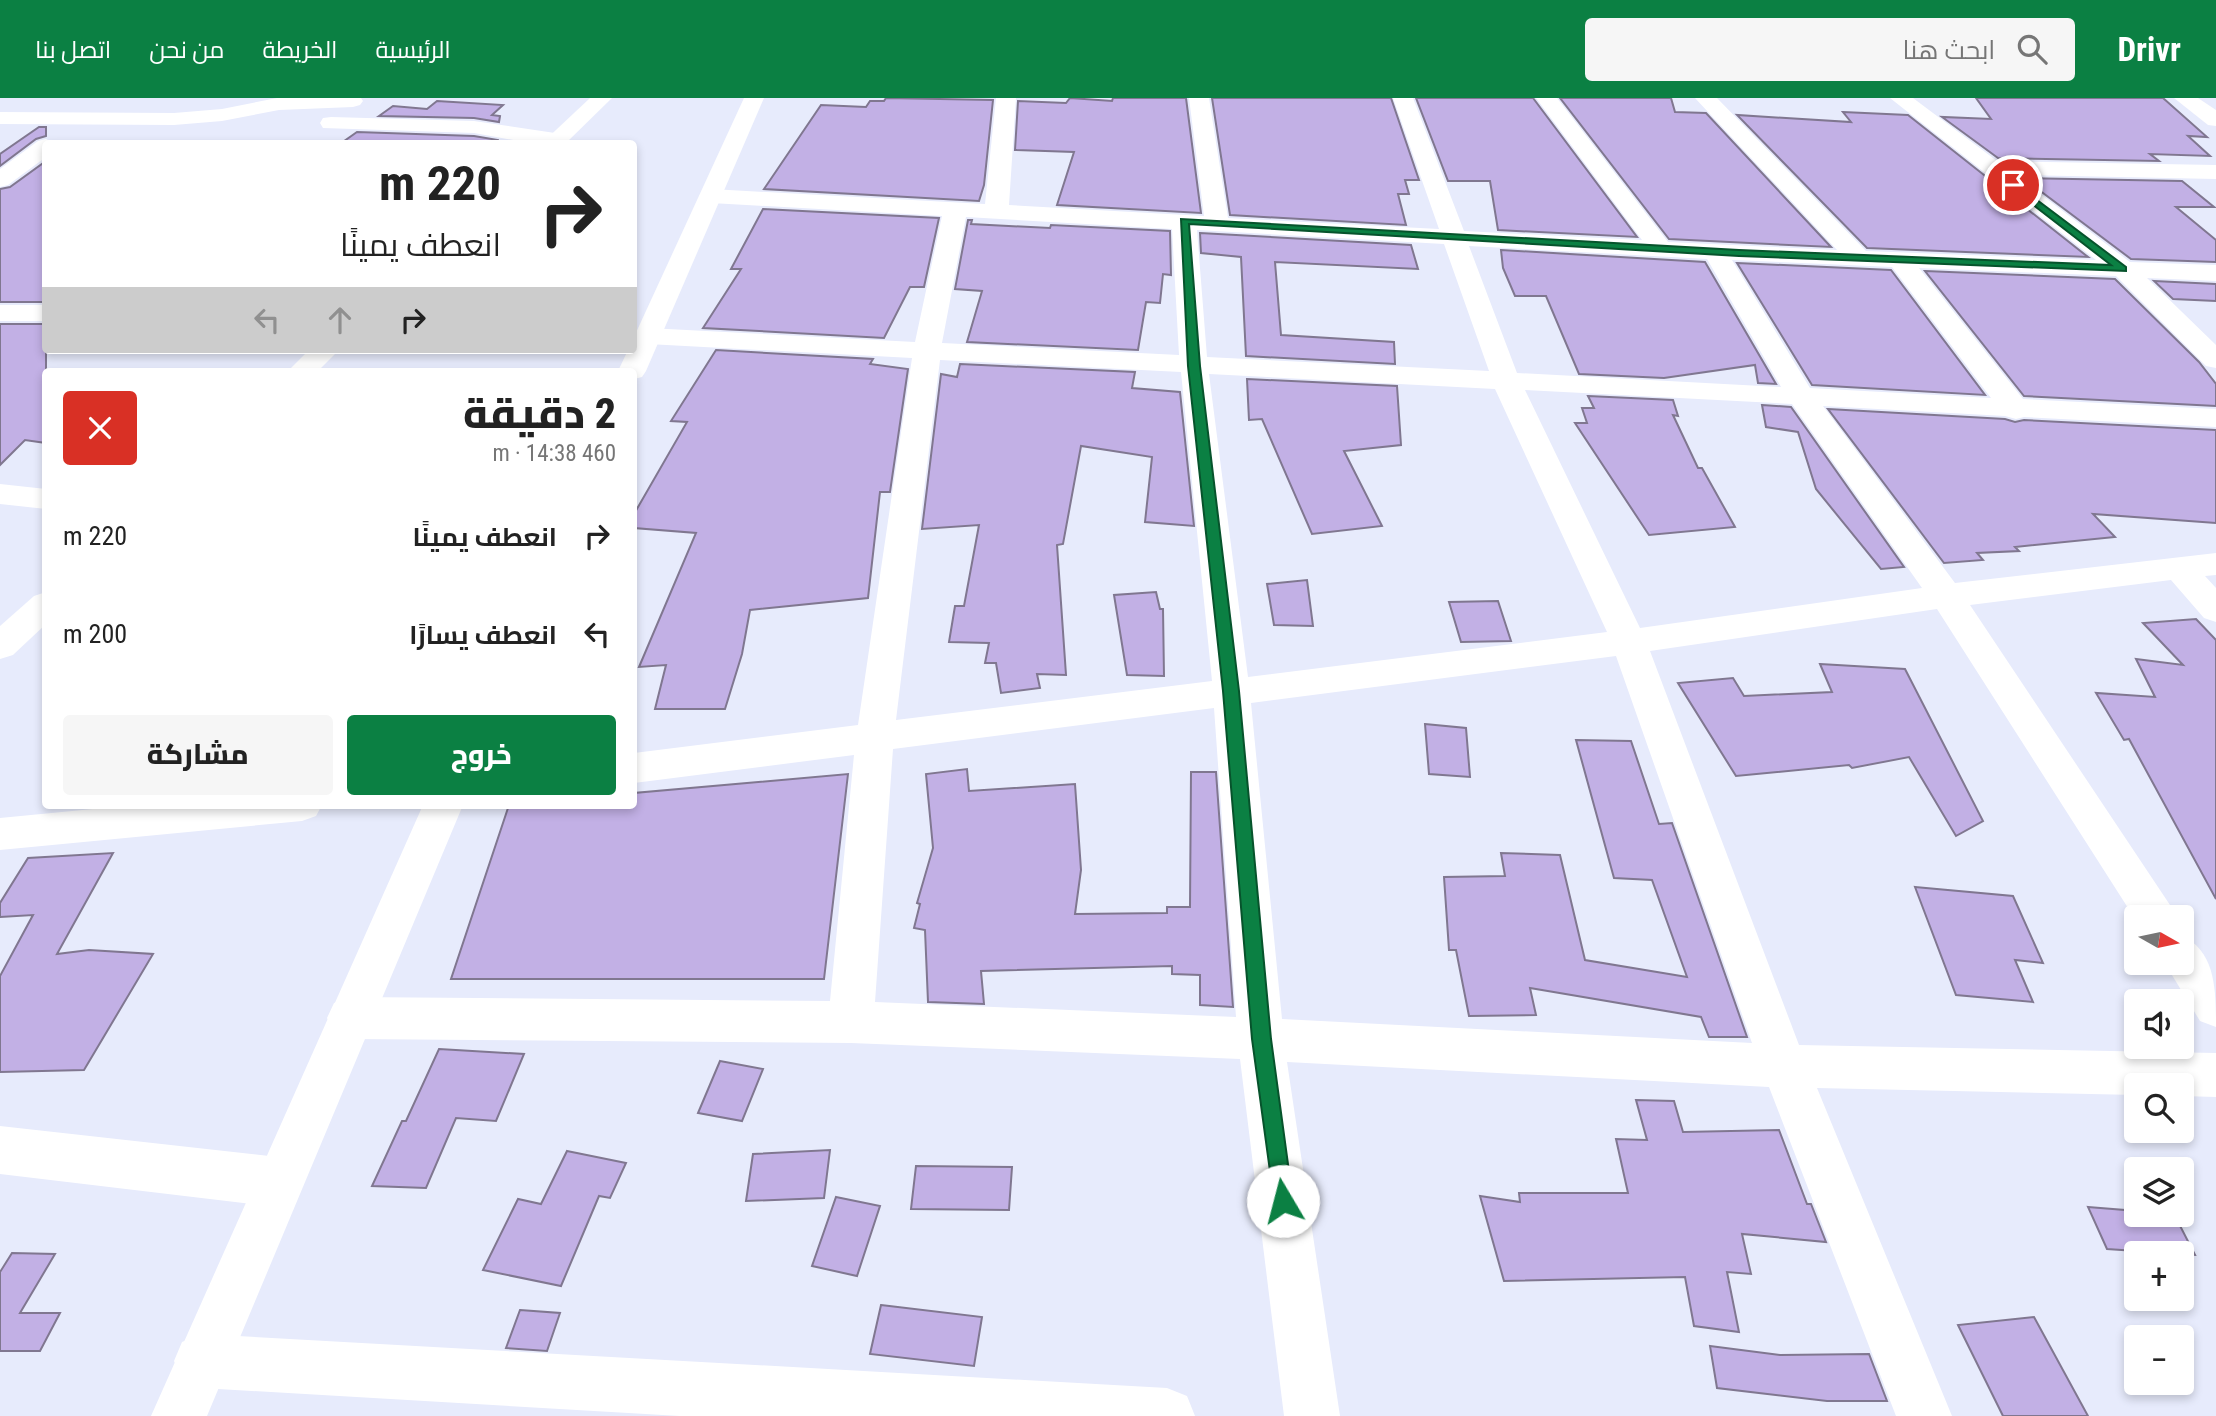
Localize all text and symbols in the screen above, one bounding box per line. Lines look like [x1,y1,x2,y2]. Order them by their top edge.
search box [1585,18,2075,81]
icon: search [2013,30,2051,68]
text: Drivr [2117,30,2181,69]
text: ابحث هنا [1903,35,1995,65]
text: اتصل بنا [35,36,111,64]
text: من نحن [149,36,225,64]
text: الخريطة [263,36,337,64]
text: الرئيسية [375,36,451,64]
text: 220 m [379,155,501,212]
pin [1983,155,2043,215]
icon: arrive [1994,166,2032,204]
icon: right [525,168,616,259]
text: انعطف يمينًا [340,226,501,264]
icon: left [248,301,286,339]
icon: ahead [321,301,359,339]
icon: right [394,301,432,339]
text: 2 دقيقة [463,389,616,438]
button: close [63,391,137,465]
text: 460 m · 14:38 [492,440,616,467]
icon: right [578,517,616,555]
text: 220 m [63,521,127,551]
text: انعطف يمينًا [412,522,557,552]
icon: left [578,615,616,653]
text: 200 m [63,619,127,649]
text: انعطف يسارًا [409,620,557,650]
button: مشاركة [63,715,333,795]
button: خروج [347,715,616,795]
north arrow [2124,905,2194,975]
map controls [2124,905,2194,1395]
button: sound [2124,989,2194,1059]
button: search [2124,1073,2194,1143]
button: layers [2124,1157,2194,1227]
position arrow [1246,1164,1320,1238]
button: + [2124,1241,2194,1311]
button: − [2124,1325,2194,1395]

